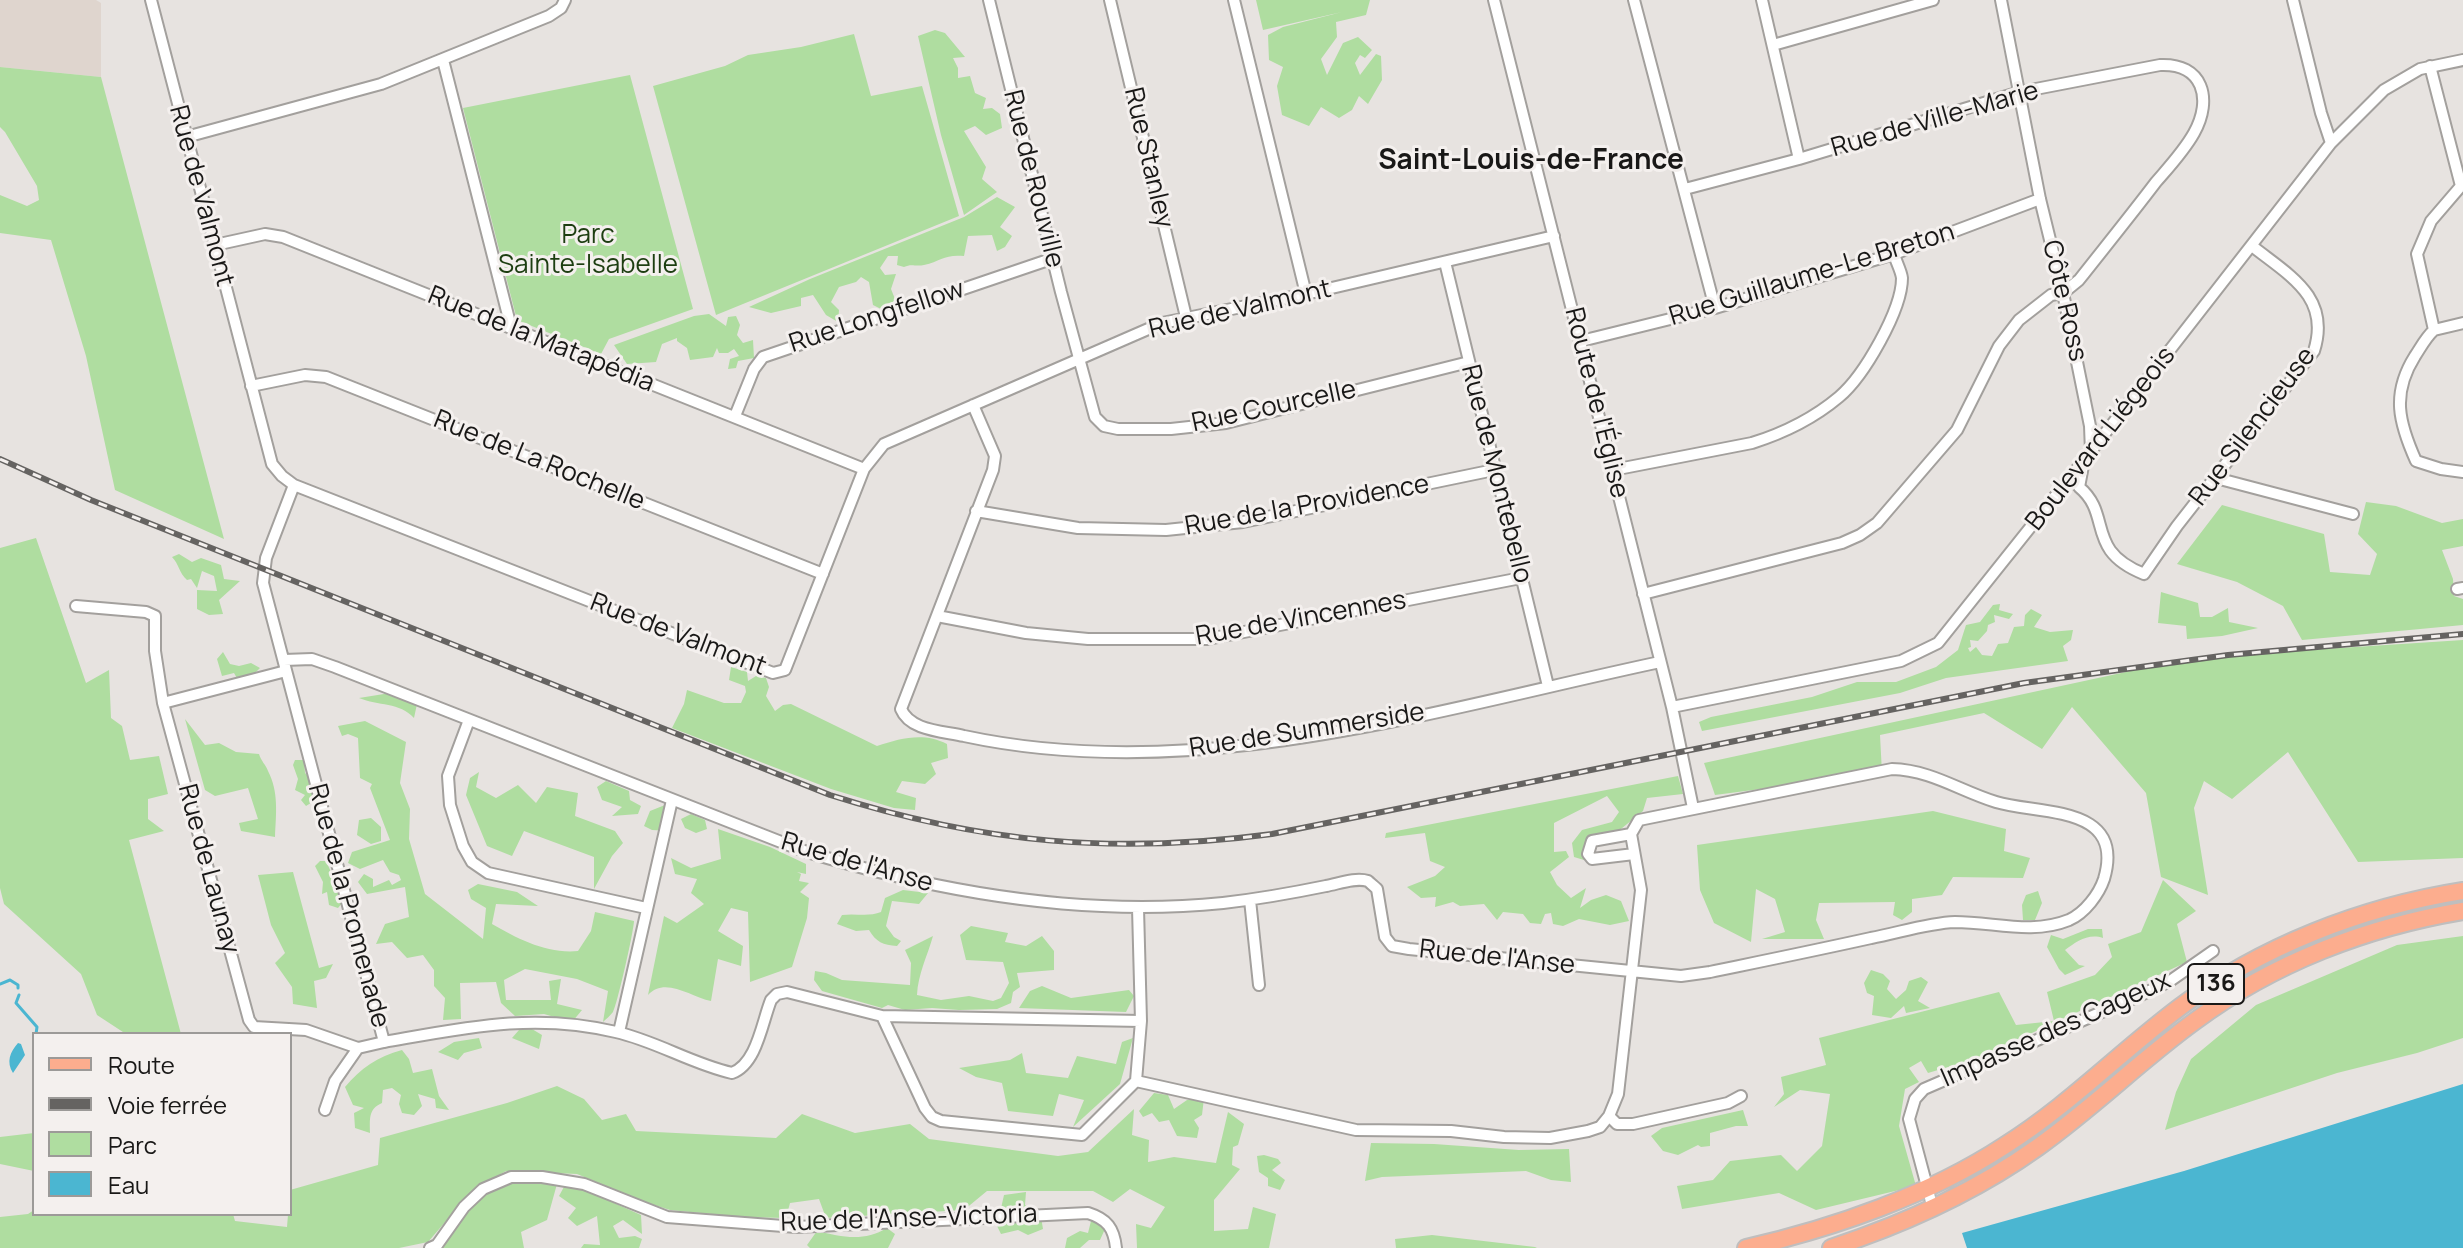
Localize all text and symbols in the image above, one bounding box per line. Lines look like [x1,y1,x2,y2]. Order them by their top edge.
street label: Rue de Ville-Marie [1828,75,2042,165]
street label: Rue Stanley [1117,85,1179,231]
street label: Rue de Rouville [996,87,1070,271]
street label: Rue de Valmont [162,102,240,290]
district label: Saint-Louis-de-France [1378,144,1684,178]
street label: Rue Guillaume-Le Breton [1666,217,1958,333]
park label: Parc Sainte-Isabelle [498,220,678,282]
street label: Côte Ross [2035,237,2093,365]
street label: Rue Longfellow [785,274,969,360]
street label: Rue de Valmont [1146,274,1334,346]
street label: Rue de la Matapédia [423,280,659,400]
street label: Route de l'Église [1557,304,1635,502]
street label: Boulevard Liégeois [2020,341,2182,537]
street label: Rue Silencieuse [2183,342,2323,512]
street label: Rue de Montebello [1454,362,1538,586]
street label: Rue Courcelle [1189,374,1359,440]
street label: Rue de La Rochelle [429,404,649,518]
street label: Rue de la Providence [1182,469,1432,543]
street label: Rue de Vincennes [1193,585,1409,653]
street label: Rue de Valmont [585,587,771,683]
street label: Rue de Summerside [1187,697,1427,765]
street label: Rue de Launay [170,781,246,957]
street label: Rue de la Promenade [300,781,396,1031]
street label: Rue de l'Anse [777,826,937,900]
street label: Rue de l'Anse [1418,934,1576,982]
road number: 136 [2188,964,2244,1004]
street label: Impasse des Cageux [1936,965,2176,1095]
legend [32,1032,292,1216]
text: Route [108,1048,175,1081]
text: Voie ferrée [108,1088,227,1121]
text: Parc [108,1128,157,1161]
text: Eau [108,1168,149,1201]
street label: Rue de l'Anse-Victoria [780,1199,1038,1239]

